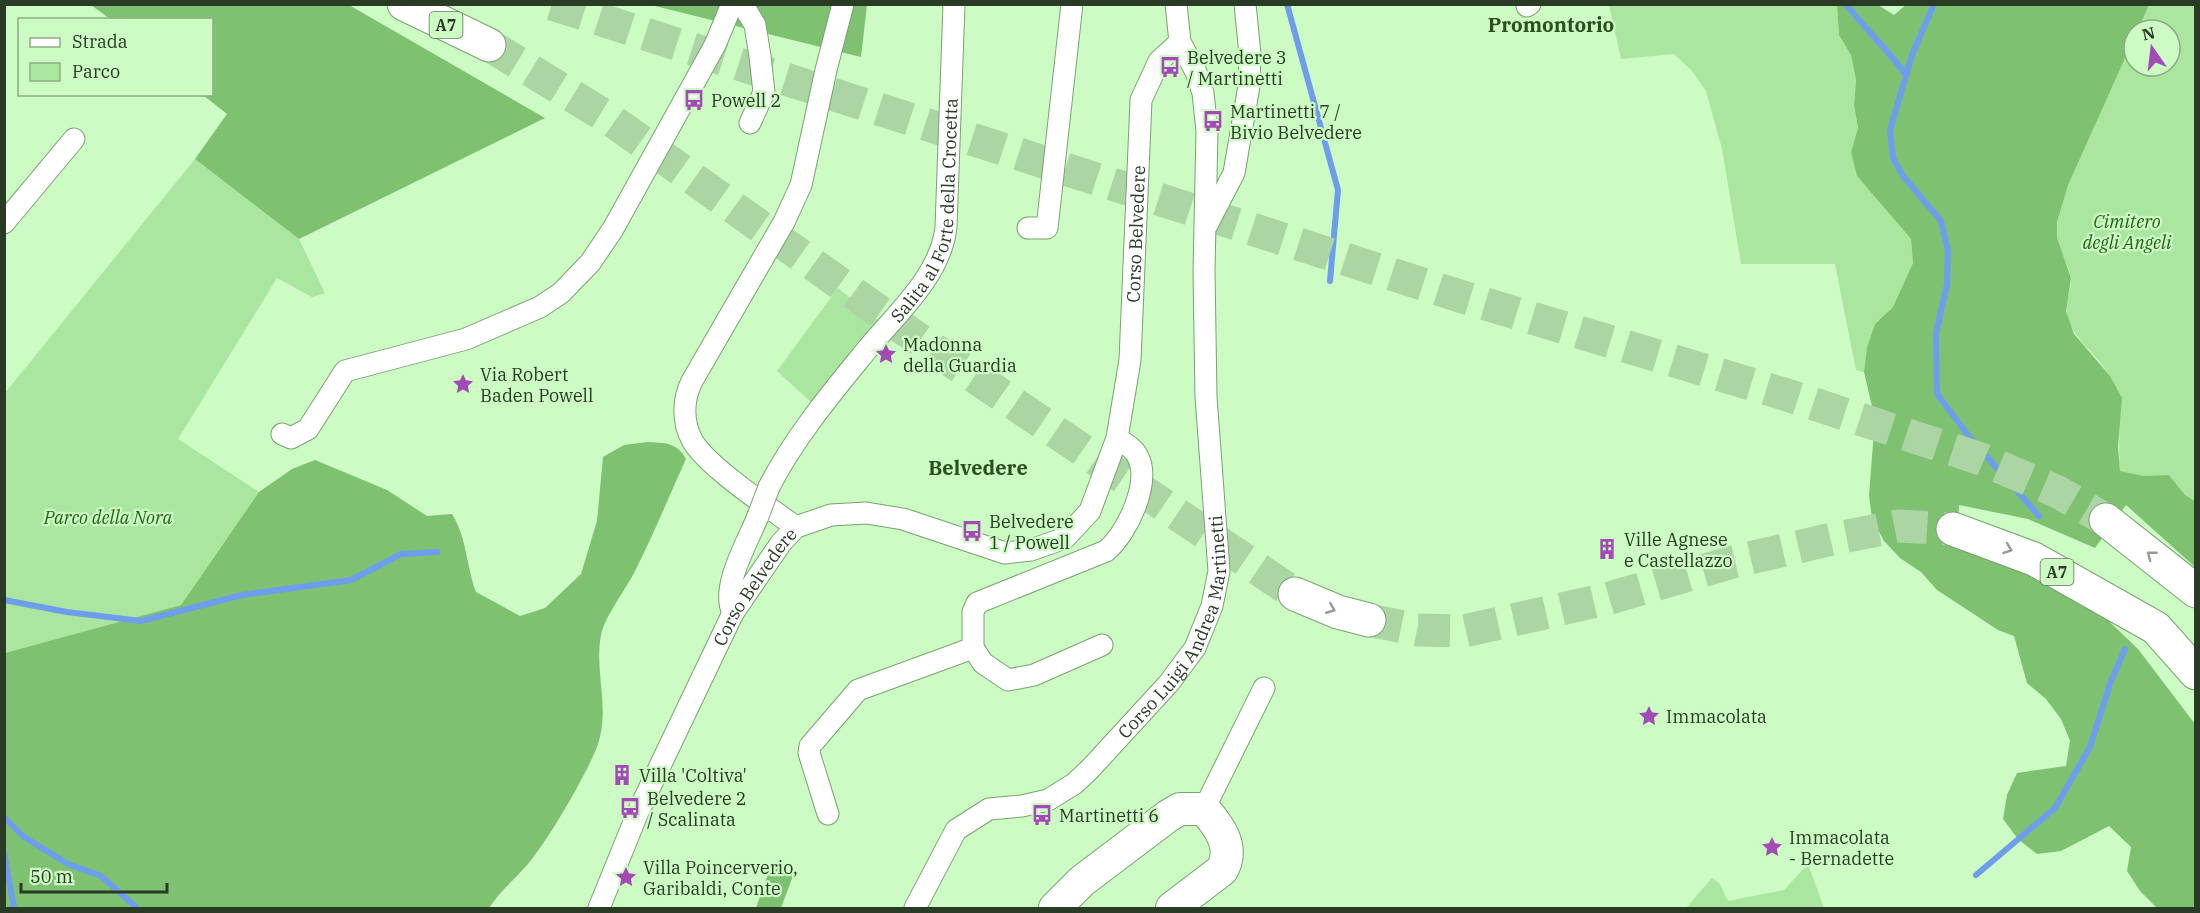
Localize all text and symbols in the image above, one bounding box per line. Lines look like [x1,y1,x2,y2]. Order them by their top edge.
district label: Promontorio [1488,11,1614,38]
road number: A7 [430,12,462,38]
legend [18,18,213,96]
north arrow [2122,18,2182,78]
text: N [2140,22,2157,45]
text: Strada [72,30,128,53]
place label: Belvedere 3 / Martinetti [1187,46,1287,90]
bus stop icon: Belvedere 3 / Martinetti [1158,55,1182,79]
text: Parco [72,60,120,83]
bus stop icon: Powell 2 [682,88,706,112]
place label: Powell 2 [711,89,781,112]
street label: Salita al Forte della Crocetta [885,97,962,327]
place label: Martinetti 7 / Bivio Belvedere [1230,100,1362,144]
bus stop icon: Martinetti 7 / Bivio Belvedere [1201,109,1225,133]
street label: Corso Belvedere [1121,165,1150,303]
park label: Cimitero degli Angeli [2082,210,2172,254]
place label: Madonna della Guardia [903,333,1017,377]
place icon: Madonna della Guardia [874,342,898,366]
place label: Via Robert Baden Powell [480,363,593,407]
place icon: Via Robert Baden Powell [451,372,475,396]
district label: Belvedere [928,454,1028,481]
park label: Parco della Nora [43,506,172,529]
place label: Belvedere 1 / Powell [989,510,1074,554]
street label: Corso Luigi Andrea Martinetti [1112,514,1231,743]
bus stop icon: Belvedere 1 / Powell [960,519,984,543]
street label: Corso Belvedere [708,522,802,649]
place label: Ville Agnese e Castellazzo [1624,528,1733,572]
building icon: Ville Agnese e Castellazzo [1595,537,1619,561]
one-way arrow [2002,542,2012,555]
one-way arrow [2147,551,2158,562]
road number: A7 [2040,559,2074,585]
one-way arrow [1325,602,1336,614]
place icon: Immacolata [1637,704,1661,728]
place label: Immacolata [1666,705,1767,728]
building icon: Villa 'Coltiva' [610,763,634,787]
place label: Villa 'Coltiva' [639,764,747,787]
place label: Belvedere 2 / Scalinata [647,787,747,831]
bus stop icon: Belvedere 2 / Scalinata [618,796,642,820]
bus stop icon: Martinetti 6 [1030,803,1054,827]
place label: Martinetti 6 [1059,804,1159,827]
place label: Immacolata - Bernadette [1789,826,1894,870]
place icon: Immacolata - Bernadette [1760,835,1784,859]
scale bar [21,856,166,894]
place label: Villa Poincerverio, Garibaldi, Conte [643,856,798,900]
text: 50 m [30,865,73,888]
place icon: Villa Poincerverio, Garibaldi, Conte [614,865,638,889]

